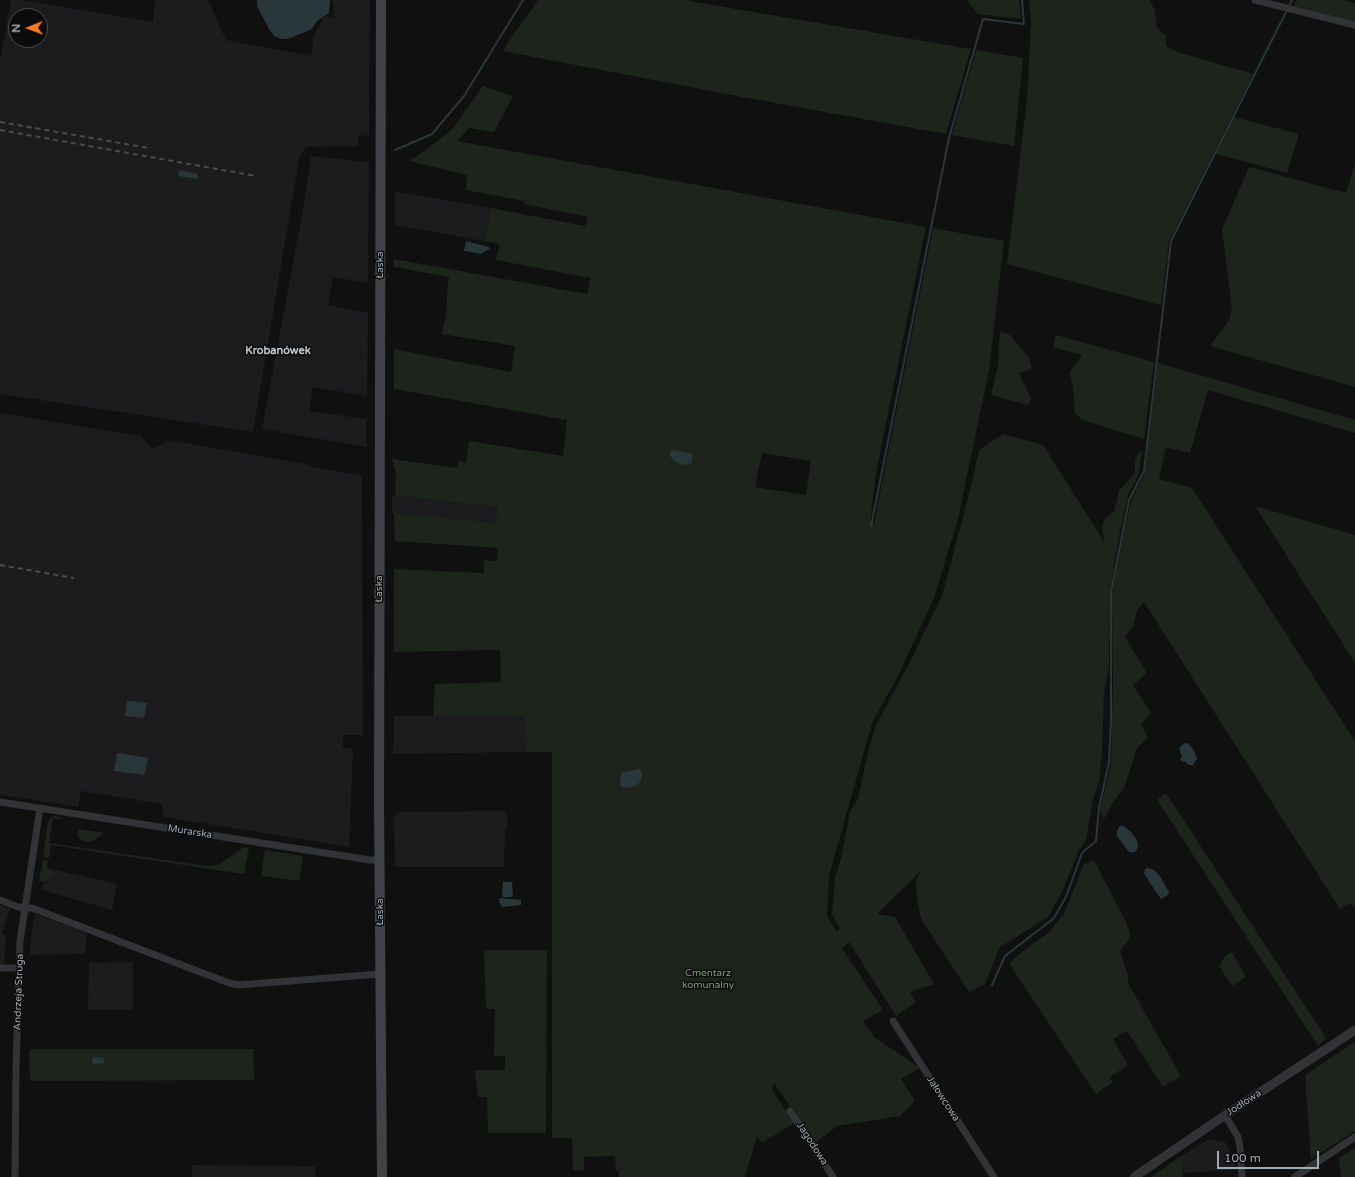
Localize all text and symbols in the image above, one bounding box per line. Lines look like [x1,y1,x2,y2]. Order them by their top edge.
north arrow [8,8,48,48]
text: N [10,24,23,33]
street label: Łaska [374,251,386,279]
district label: Krobanówek [245,344,311,358]
street label: Łaska [373,575,385,603]
street label: Murarska [167,823,213,841]
street label: Łaska [374,898,386,926]
street label: Andrzeja Struga [12,953,26,1031]
park label: Cmentarz komunalny [682,967,734,990]
street label: Jałowcowa [924,1074,962,1124]
street label: Jodłowa [1224,1087,1264,1119]
street label: Jagodowa [794,1120,830,1168]
scale bar [1219,1143,1321,1169]
text: 100 m [1224,1151,1261,1165]

